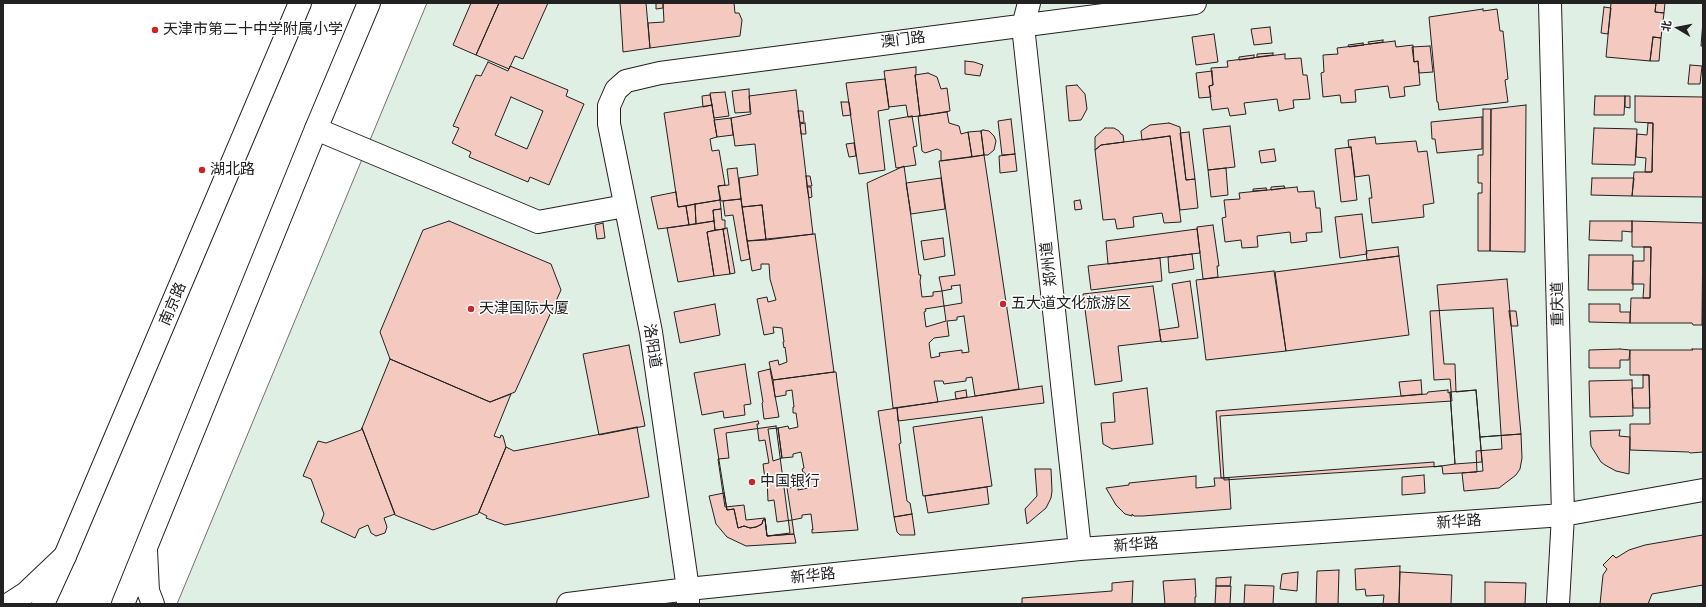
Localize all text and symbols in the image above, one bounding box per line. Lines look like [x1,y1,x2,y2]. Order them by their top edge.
north arrow [1658,8,1698,48]
text: 北 [1658,19,1674,33]
place label: 天津市第二十中学附属小学 [163,21,343,39]
marker: 天津市第二十中学附属小学 [150,25,160,35]
street label: 澳门路 [880,28,926,52]
place label: 湖北路 [210,161,255,179]
marker: 湖北路 [197,165,207,175]
street label: 郑州道 [1038,241,1060,287]
street label: 南京路 [156,280,190,328]
street label: 重庆道 [1549,281,1567,327]
place label: 五大道文化旅游区 [1011,295,1131,313]
marker: 五大道文化旅游区 [998,299,1008,309]
place label: 天津国际大厦 [479,300,569,318]
marker: 天津国际大厦 [466,304,476,314]
street label: 洛阳道 [640,322,664,370]
place label: 中国银行 [760,473,820,491]
marker: 中国银行 [747,477,757,487]
street label: 新华路 [1436,511,1482,533]
street label: 新华路 [1113,534,1159,556]
street label: 新华路 [790,565,836,587]

